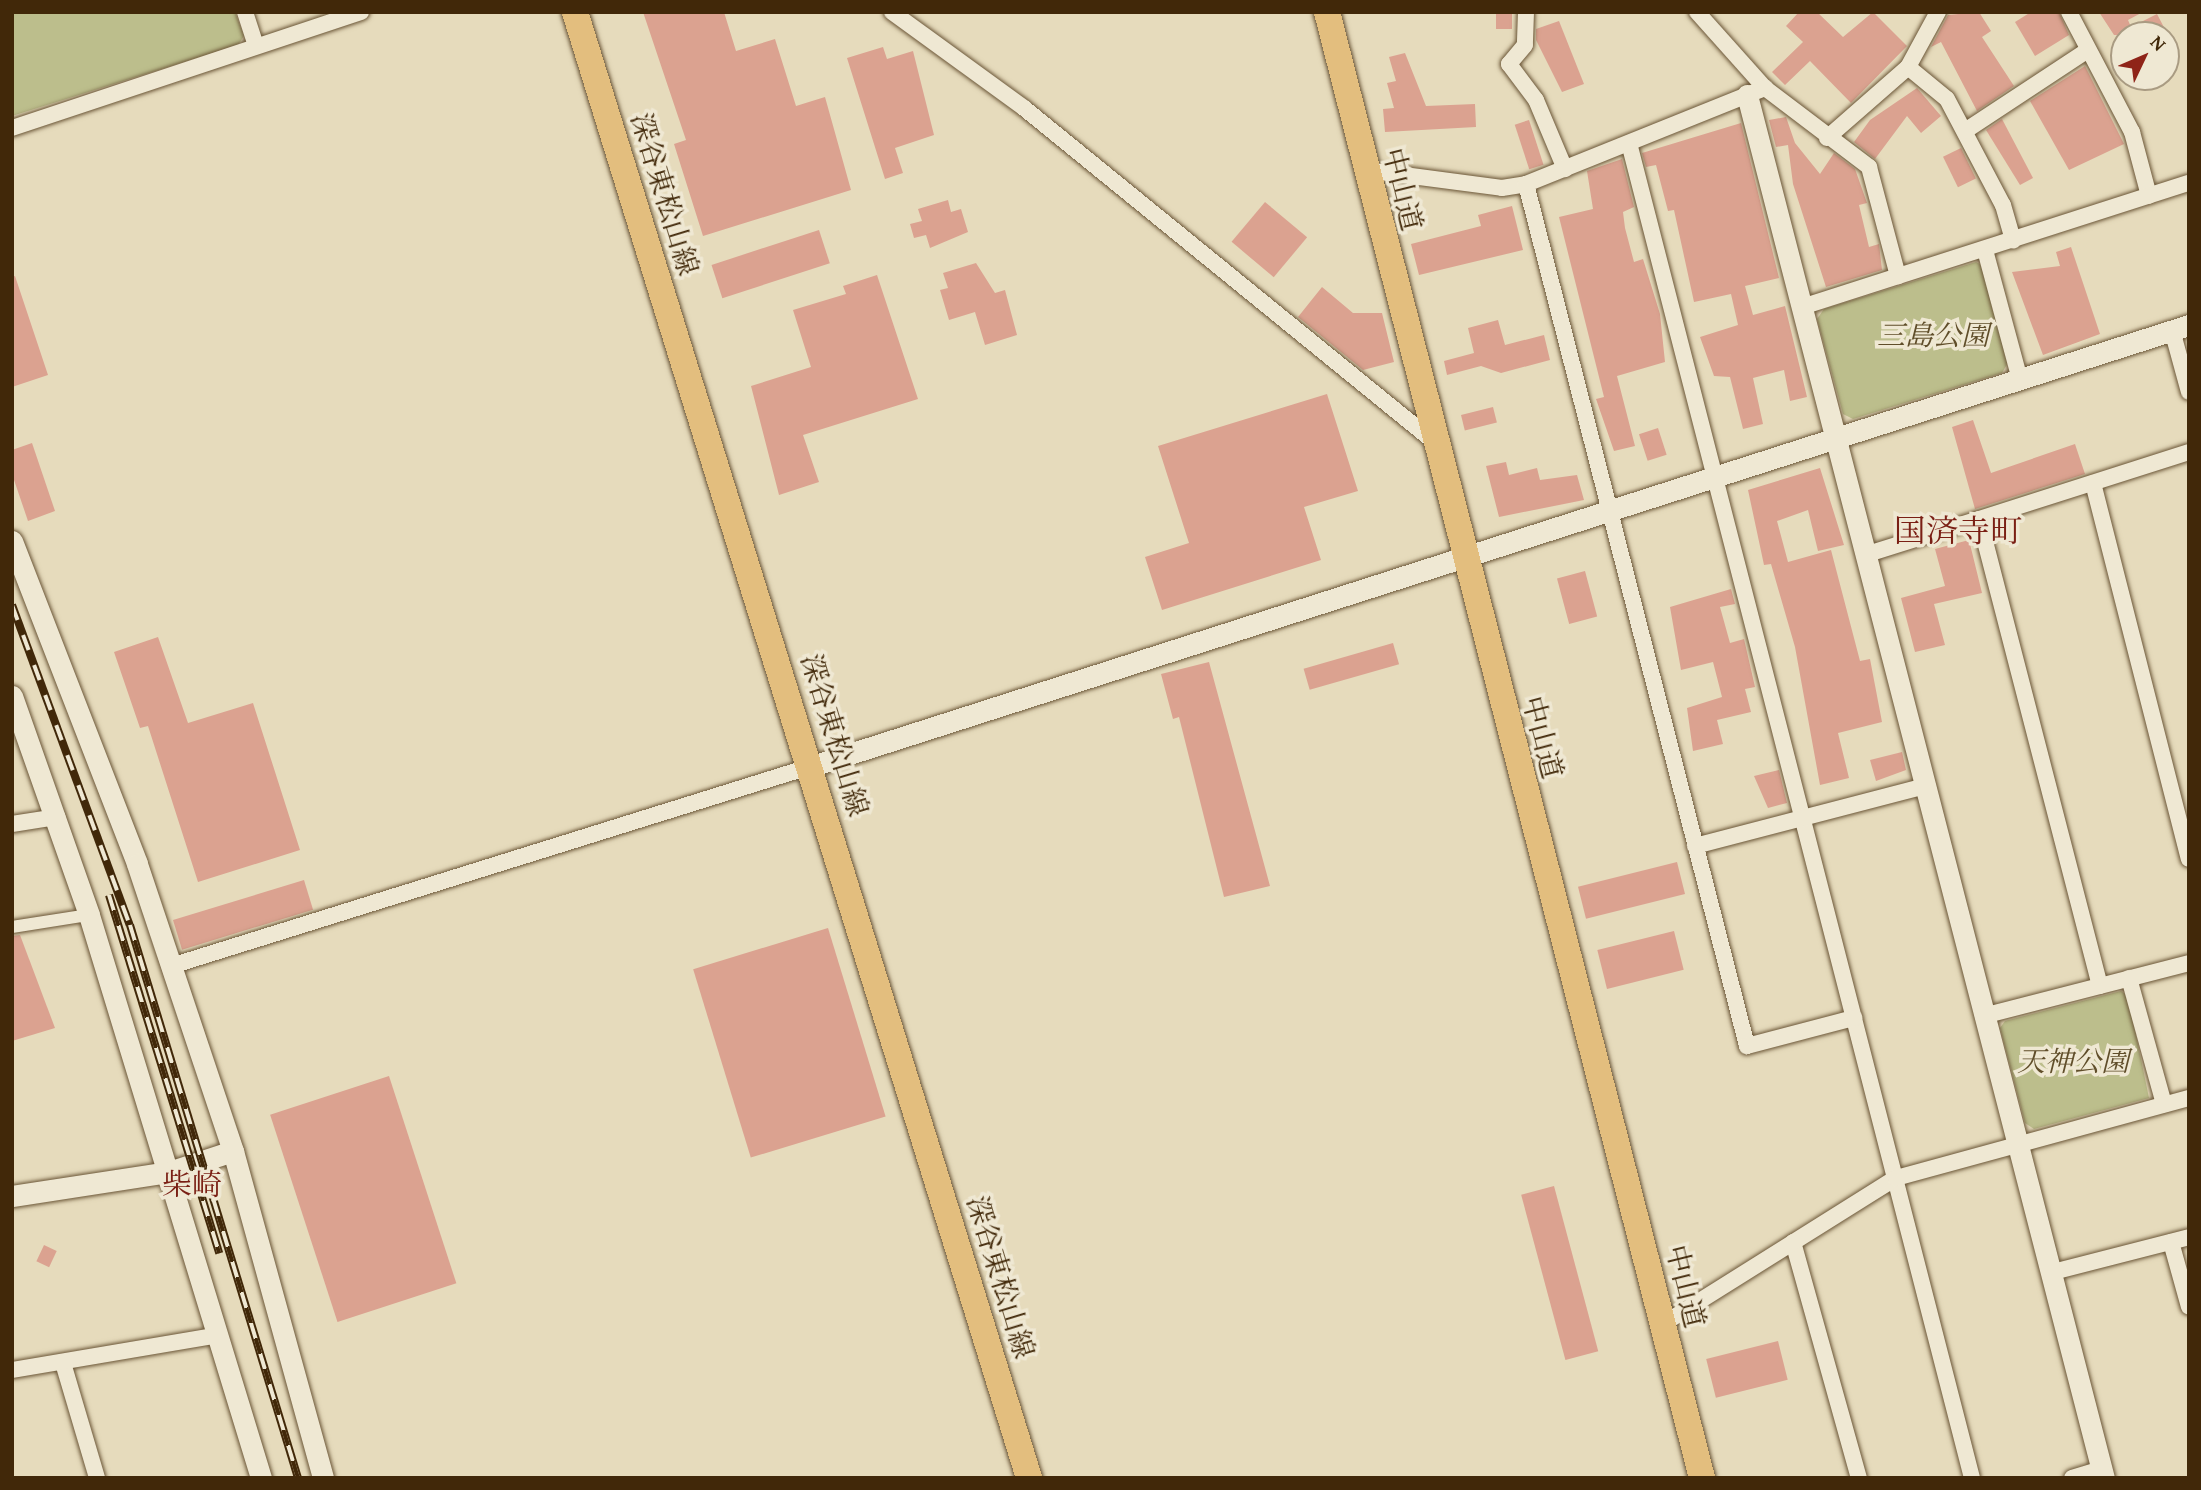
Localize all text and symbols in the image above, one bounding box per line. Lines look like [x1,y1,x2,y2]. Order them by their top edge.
north arrow [2110,21,2180,91]
text: N [2144,29,2173,57]
street label: 深谷東松山線 [624,109,706,279]
street label: 中山道 [1377,144,1429,234]
park label: 三島公園 [1877,318,1989,352]
district label: 国済寺町 [1894,512,2022,550]
street label: 深谷東松山線 [794,650,876,820]
street label: 中山道 [1516,692,1570,782]
park label: 天神公園 [2017,1044,2129,1078]
district label: 柴崎 [162,1166,222,1202]
street label: 深谷東松山線 [960,1192,1042,1362]
street label: 中山道 [1660,1241,1712,1331]

